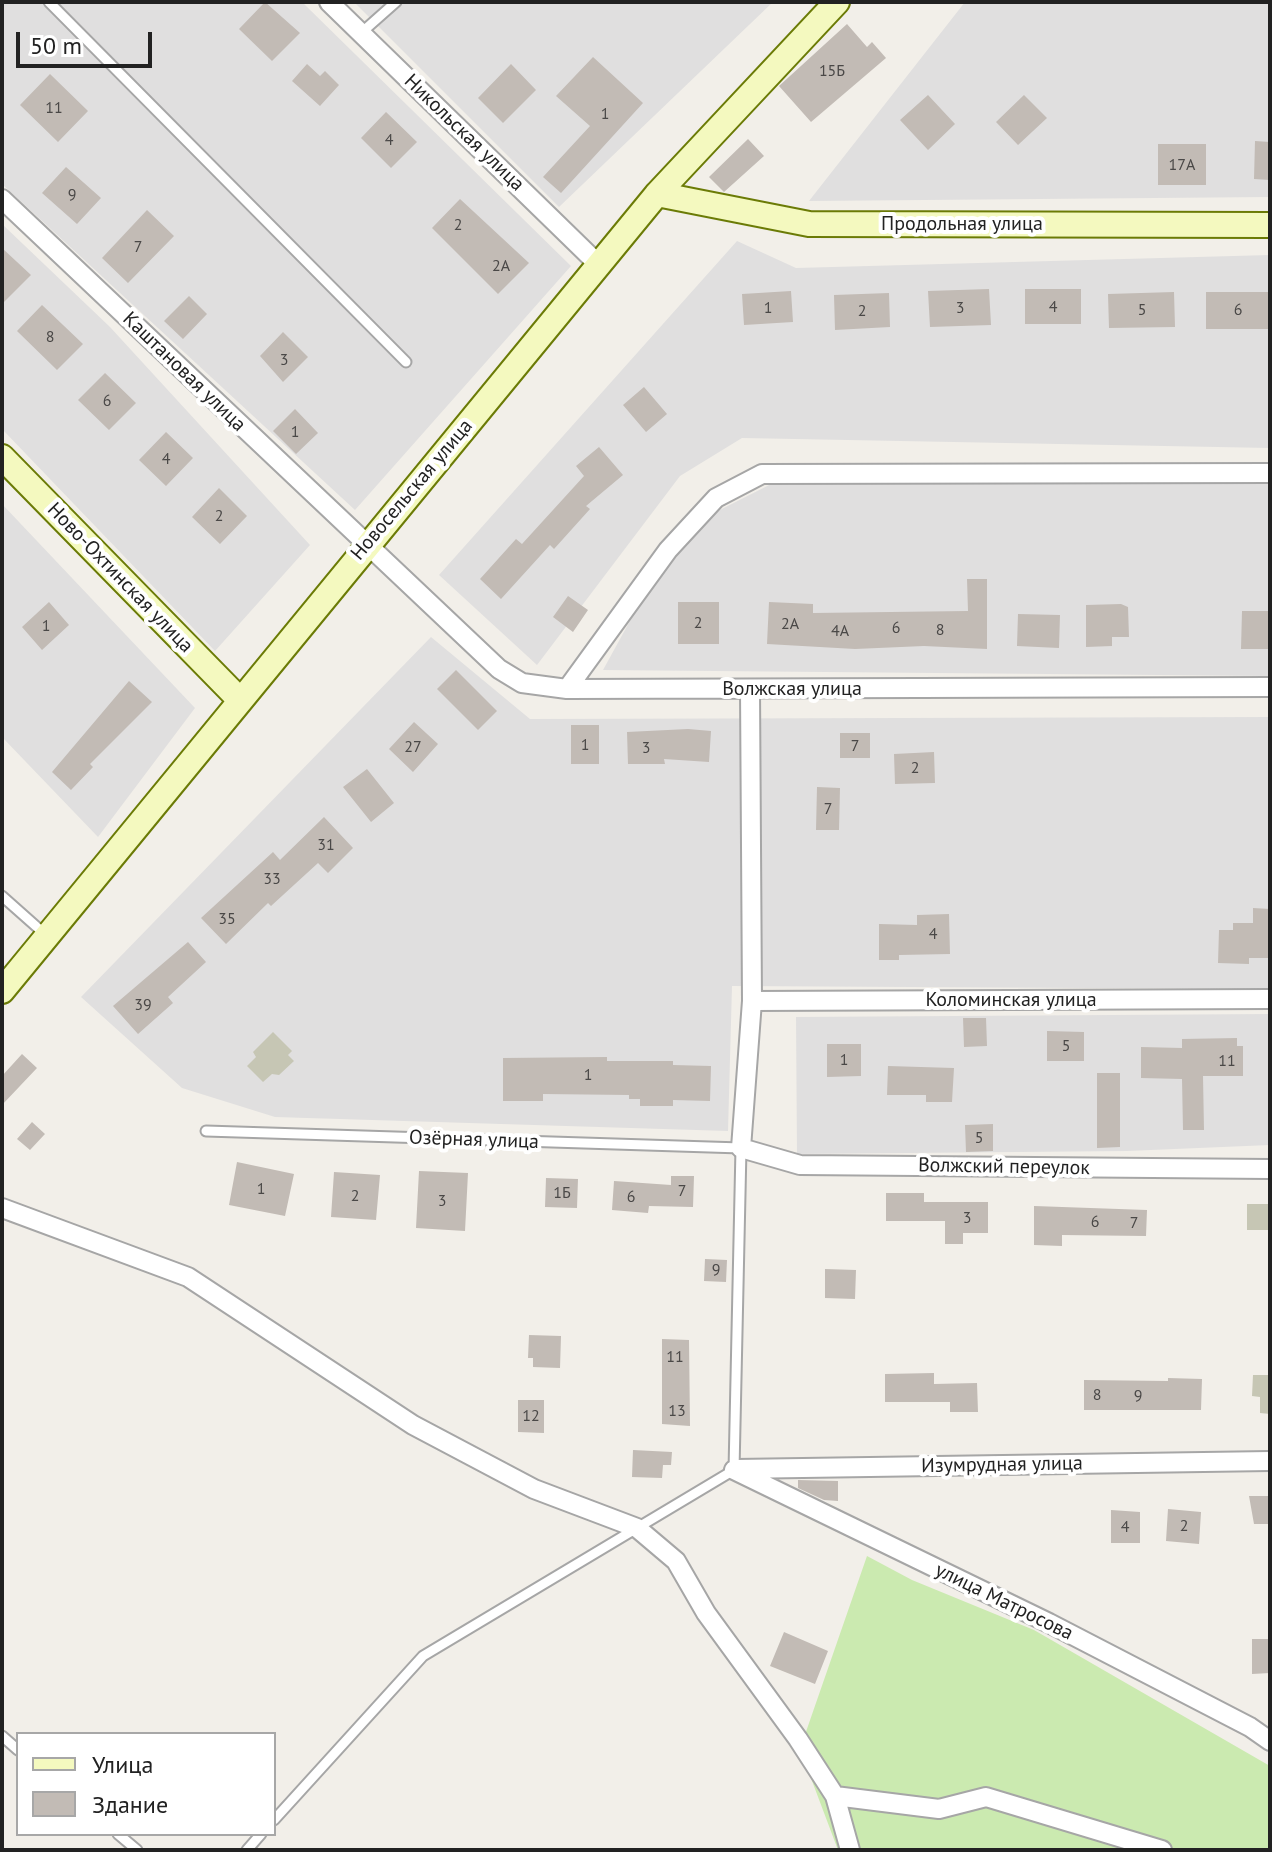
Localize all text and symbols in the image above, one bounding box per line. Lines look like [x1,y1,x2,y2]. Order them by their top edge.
scale bar [20,16,156,66]
text: 50 m [30,30,82,61]
house number: 15Б [819,61,845,81]
street label: Никольская улица [399,70,529,196]
house number: 11 [45,98,63,118]
house number: 1 [601,104,609,124]
house number: 4 [385,130,393,150]
house number: 17А [1169,155,1195,175]
house number: 9 [68,185,76,205]
street label: Продольная улица [881,212,1043,236]
house number: 2 [454,215,462,235]
house number: 7 [134,237,142,257]
house number: 2А [492,256,510,276]
house number: 4 [1049,297,1057,317]
house number: 1 [764,298,772,318]
house number: 3 [956,298,964,318]
house number: 5 [1138,300,1146,320]
house number: 6 [1234,300,1242,320]
house number: 2 [858,301,866,321]
street label: Каштановая улица [117,307,251,437]
house number: 8 [46,327,54,347]
house number: 3 [280,350,288,370]
house number: 6 [103,391,111,411]
street label: Новосельская улица [346,415,478,565]
house number: 1 [291,422,299,442]
house number: 4 [162,449,170,469]
street label: Ново-Охтинская улица [42,498,198,658]
house number: 2 [215,506,223,526]
house number: 2 [694,613,702,633]
house number: 2А [781,614,799,634]
house number: 1 [42,616,50,636]
house number: 6 [892,618,900,638]
house number: 8 [936,620,944,640]
house number: 4А [831,621,849,641]
street label: Волжская улица [722,677,862,701]
house number: 1 [581,735,589,755]
house number: 7 [851,736,859,756]
house number: 27 [404,737,422,757]
house number: 3 [642,738,650,758]
house number: 2 [911,758,919,778]
house number: 7 [824,799,832,819]
house number: 31 [317,835,335,855]
house number: 33 [263,869,281,889]
house number: 35 [218,909,236,929]
house number: 4 [929,924,937,944]
street label: Коломинская улица [925,988,1097,1012]
house number: 39 [134,995,152,1015]
house number: 5 [1062,1036,1070,1056]
house number: 1 [840,1050,848,1070]
house number: 11 [1218,1051,1236,1071]
house number: 1 [584,1065,592,1085]
street label: Озёрная улица [409,1126,539,1154]
house number: 5 [975,1128,983,1148]
street label: Волжский переулок [918,1154,1090,1180]
house number: 1 [257,1179,265,1199]
house number: 7 [678,1181,686,1201]
house number: 1Б [553,1183,571,1203]
house number: 2 [351,1186,359,1206]
house number: 6 [627,1187,635,1207]
house number: 3 [438,1191,446,1211]
house number: 3 [963,1208,971,1228]
house number: 6 [1091,1212,1099,1232]
house number: 7 [1130,1213,1138,1233]
house number: 9 [712,1260,720,1280]
house number: 11 [666,1347,684,1367]
house number: 8 [1093,1385,1101,1405]
house number: 9 [1134,1386,1142,1406]
house number: 13 [668,1401,686,1421]
house number: 12 [522,1406,540,1426]
street label: Изумрудная улица [921,1452,1083,1478]
house number: 2 [1180,1516,1188,1536]
house number: 4 [1121,1517,1129,1537]
street label: улица Матросова [931,1558,1077,1646]
legend [16,1732,276,1836]
text: Улица [92,1749,153,1780]
text: Здание [92,1789,168,1820]

